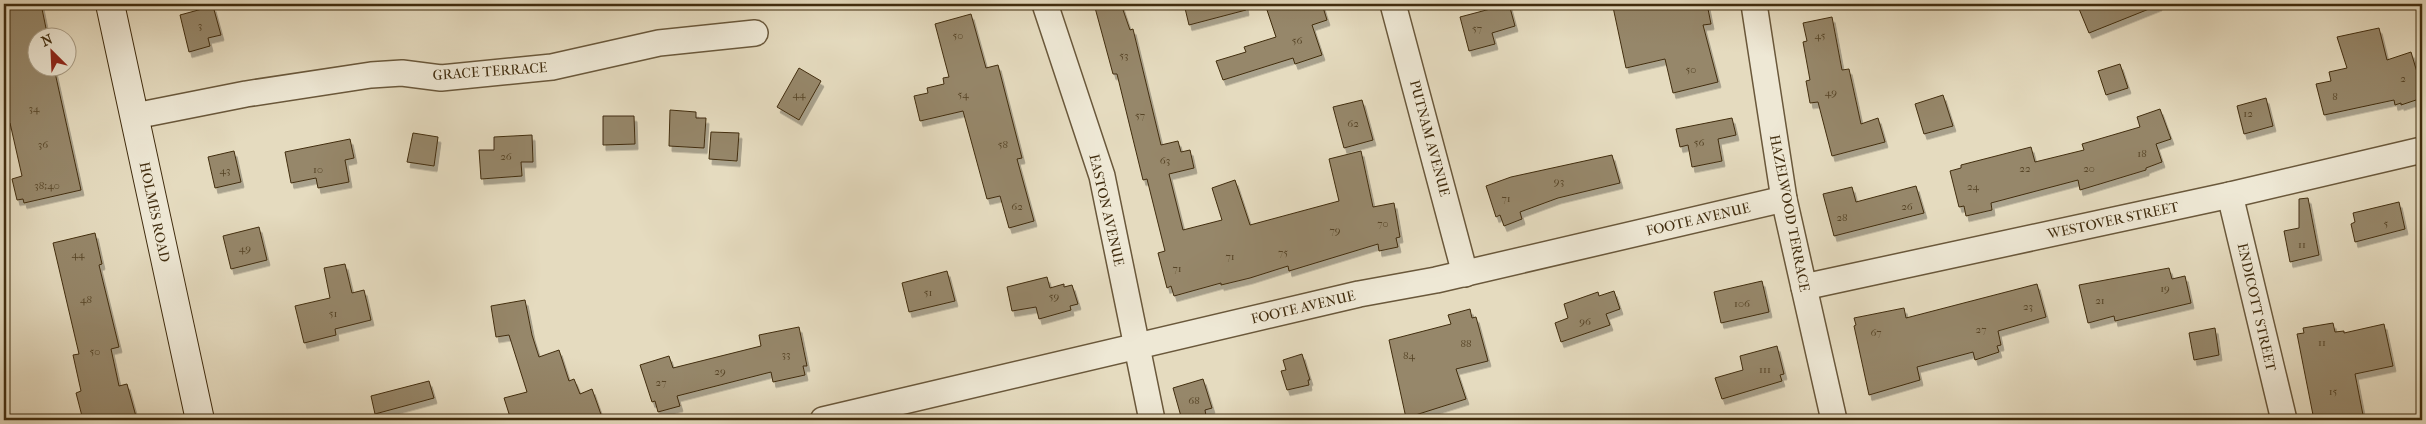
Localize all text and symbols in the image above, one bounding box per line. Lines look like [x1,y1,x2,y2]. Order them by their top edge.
house number: 3 [198,19,202,32]
house number: 57 [1472,22,1482,35]
north arrow [28,28,78,78]
house number: 50 [953,29,963,42]
house number: 45 [1815,29,1826,42]
text: N [39,31,56,51]
house number: 56 [1292,34,1302,47]
house number: 53 [1119,49,1129,62]
street label: GRACE TERRACE [432,59,548,84]
house number: 50 [1686,63,1696,76]
house number: 2 [2400,72,2406,85]
street label: PUTNAM AVENUE [1406,78,1453,199]
house number: 49 [1825,86,1837,99]
house number: 44 [792,88,806,101]
house number: 54 [957,88,969,101]
house number: 8 [2332,90,2338,103]
house number: 34 [28,102,40,115]
house number: 12 [2243,107,2253,120]
house number: 57 [1135,109,1145,122]
house number: 62 [1347,117,1359,130]
street label: HAZELWOOD TERRACE [1766,133,1813,293]
house number: 56 [1694,136,1704,149]
house number: 36 [38,138,48,151]
house number: 58 [998,138,1008,151]
house number: 18 [2137,147,2147,160]
house number: 26 [500,150,512,163]
street label: EASTON AVENUE [1085,152,1128,268]
house number: 63 [1160,154,1170,167]
street label: HOLMES ROAD [136,160,174,264]
house number: 22 [2019,162,2031,175]
house number: 20 [2083,162,2095,175]
house number: 10 [313,163,323,176]
house number: 43 [219,164,231,177]
house number: 93 [1554,175,1564,188]
house number: 38;40 [34,179,60,192]
house number: 24 [1967,180,1980,193]
house number: 71 [1501,192,1511,205]
street label: WESTOVER STREET [2045,198,2181,243]
street label: FOOTE AVENUE [1644,199,1752,240]
house number: 62 [1011,200,1023,213]
house number: 26 [1901,200,1913,213]
house number: 28 [1836,211,1848,224]
house number: 70 [1377,217,1389,230]
house number: 5 [2384,217,2389,230]
house number: 79 [1329,224,1341,237]
house number: 11 [2298,238,2306,251]
street label: ENDICOTT STREET [2233,241,2280,373]
house number: 49 [239,242,251,255]
house number: 75 [1278,246,1288,259]
house number: 44 [71,248,85,261]
house number: 71 [1225,250,1235,263]
house number: 71 [1172,262,1182,275]
house number: 19 [2160,282,2170,295]
house number: 51 [924,286,932,299]
street label: FOOTE AVENUE [1249,287,1357,328]
house number: 59 [1049,290,1059,303]
house number: 48 [80,293,92,306]
house number: 21 [2095,294,2105,307]
house number: 106 [1734,297,1750,310]
house number: 23 [2023,300,2033,313]
house number: 51 [329,307,337,320]
house number: 96 [1579,315,1591,328]
house number: 27 [1976,323,1986,336]
house number: 67 [1870,326,1882,339]
house number: 11 [2318,336,2326,349]
house number: 88 [1460,337,1472,350]
house number: 50 [90,345,100,358]
house number: 33 [781,348,791,361]
house number: 84 [1403,349,1415,362]
house number: 111 [1759,363,1771,376]
house number: 29 [714,365,726,378]
house number: 27 [656,376,666,389]
house number: 15 [2329,385,2338,398]
house number: 68 [1188,394,1200,407]

